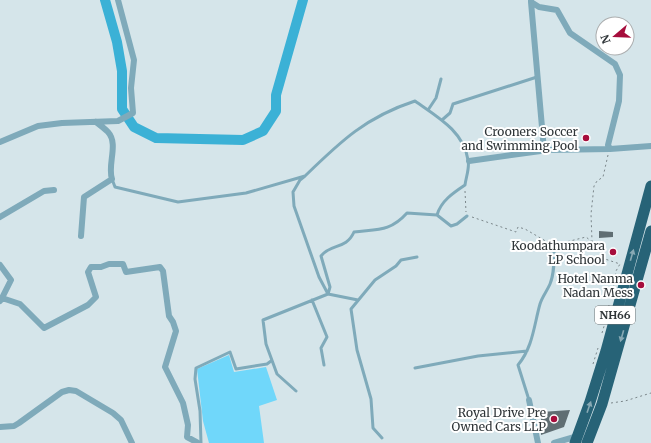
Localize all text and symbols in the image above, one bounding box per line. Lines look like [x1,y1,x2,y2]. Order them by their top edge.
north arrow [595,16,635,56]
text: N [597,33,614,46]
place label: Crooners Soccer and Swimming Pool [461,124,579,153]
marker: Crooners Soccer and Swimming Pool [581,133,591,143]
place label: Koodathumpara LP School [511,238,606,267]
marker: Koodathumpara LP School [608,247,618,257]
one-way arrow [629,248,635,260]
place label: Hotel Nanma Nadan Mess [557,271,634,300]
marker: Hotel Nanma Nadan Mess [636,280,646,290]
road number: NH66 [595,306,635,324]
one-way arrow [618,330,624,342]
one-way arrow [586,400,592,412]
place label: Royal Drive Pre Owned Cars LLP [452,405,546,434]
marker: Royal Drive Pre Owned Cars LLP [549,414,559,424]

